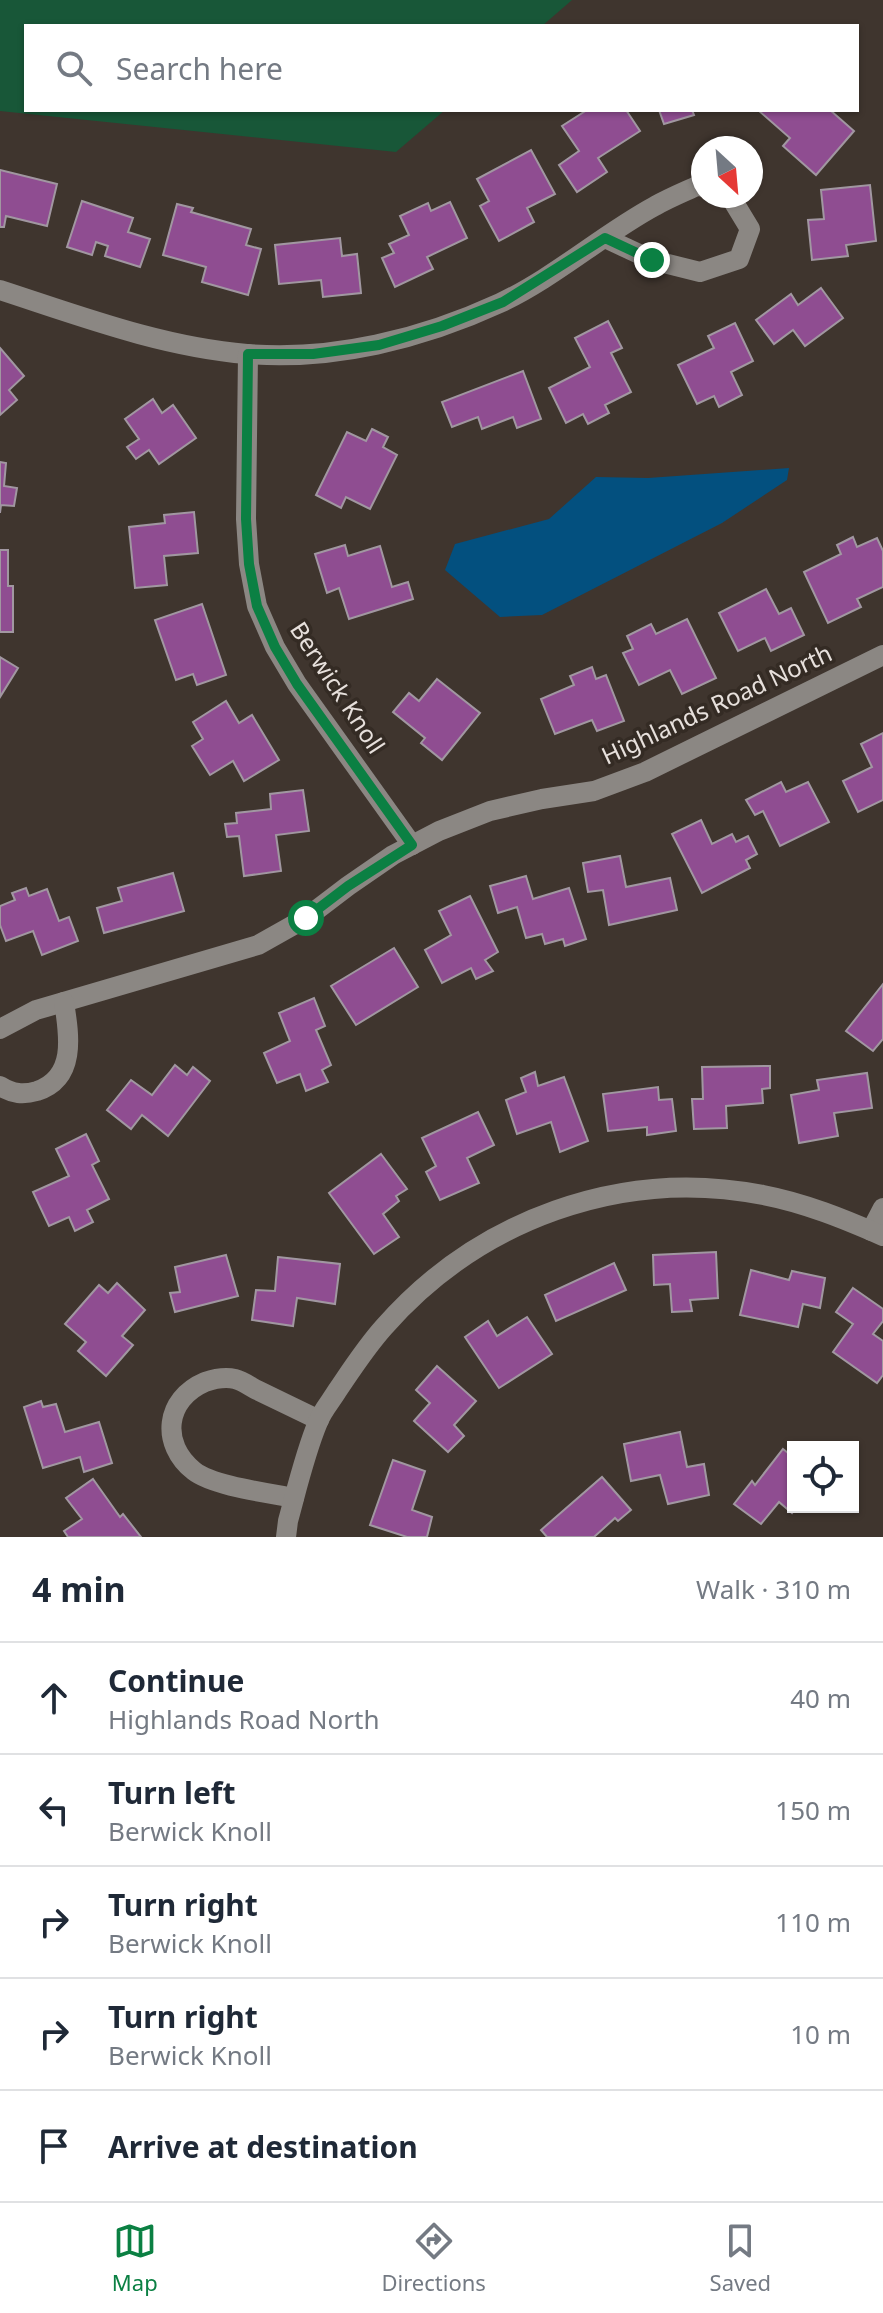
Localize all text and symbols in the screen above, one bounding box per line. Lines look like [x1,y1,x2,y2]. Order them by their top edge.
search box [24,24,859,112]
icon: search [52,46,96,90]
text: Search here [116,48,283,89]
north arrow [691,136,763,208]
route end [634,242,670,278]
street label: Berwick Knoll [283,615,393,760]
street label: Highlands Road North [596,636,837,772]
route start [288,900,324,936]
map controls [787,1441,859,1513]
button: locate [787,1441,859,1513]
text: 4 min [32,1566,126,1612]
text: Walk · 310 m [696,1571,851,1607]
text: Continue [108,1660,244,1701]
icon: ahead [32,1676,76,1720]
text: 40 m [790,1680,851,1716]
text: Highlands Road North [108,1701,380,1737]
text: Turn left [108,1772,236,1813]
icon: left [32,1788,76,1832]
text: 150 m [775,1792,851,1828]
text: Berwick Knoll [108,1813,272,1849]
text: Turn right [108,1884,258,1925]
icon: right [32,1900,76,1944]
text: 110 m [775,1904,851,1940]
text: Berwick Knoll [108,1925,272,1961]
text: Turn right [108,1996,258,2037]
icon: right [32,2012,76,2056]
text: 10 m [790,2016,851,2052]
text: Berwick Knoll [108,2037,272,2073]
icon: arrive [32,2124,76,2168]
text: Arrive at destination [108,2126,418,2167]
tab: Map [112,2219,158,2297]
tab: Directions [381,2219,486,2297]
tab: Saved [710,2219,771,2297]

